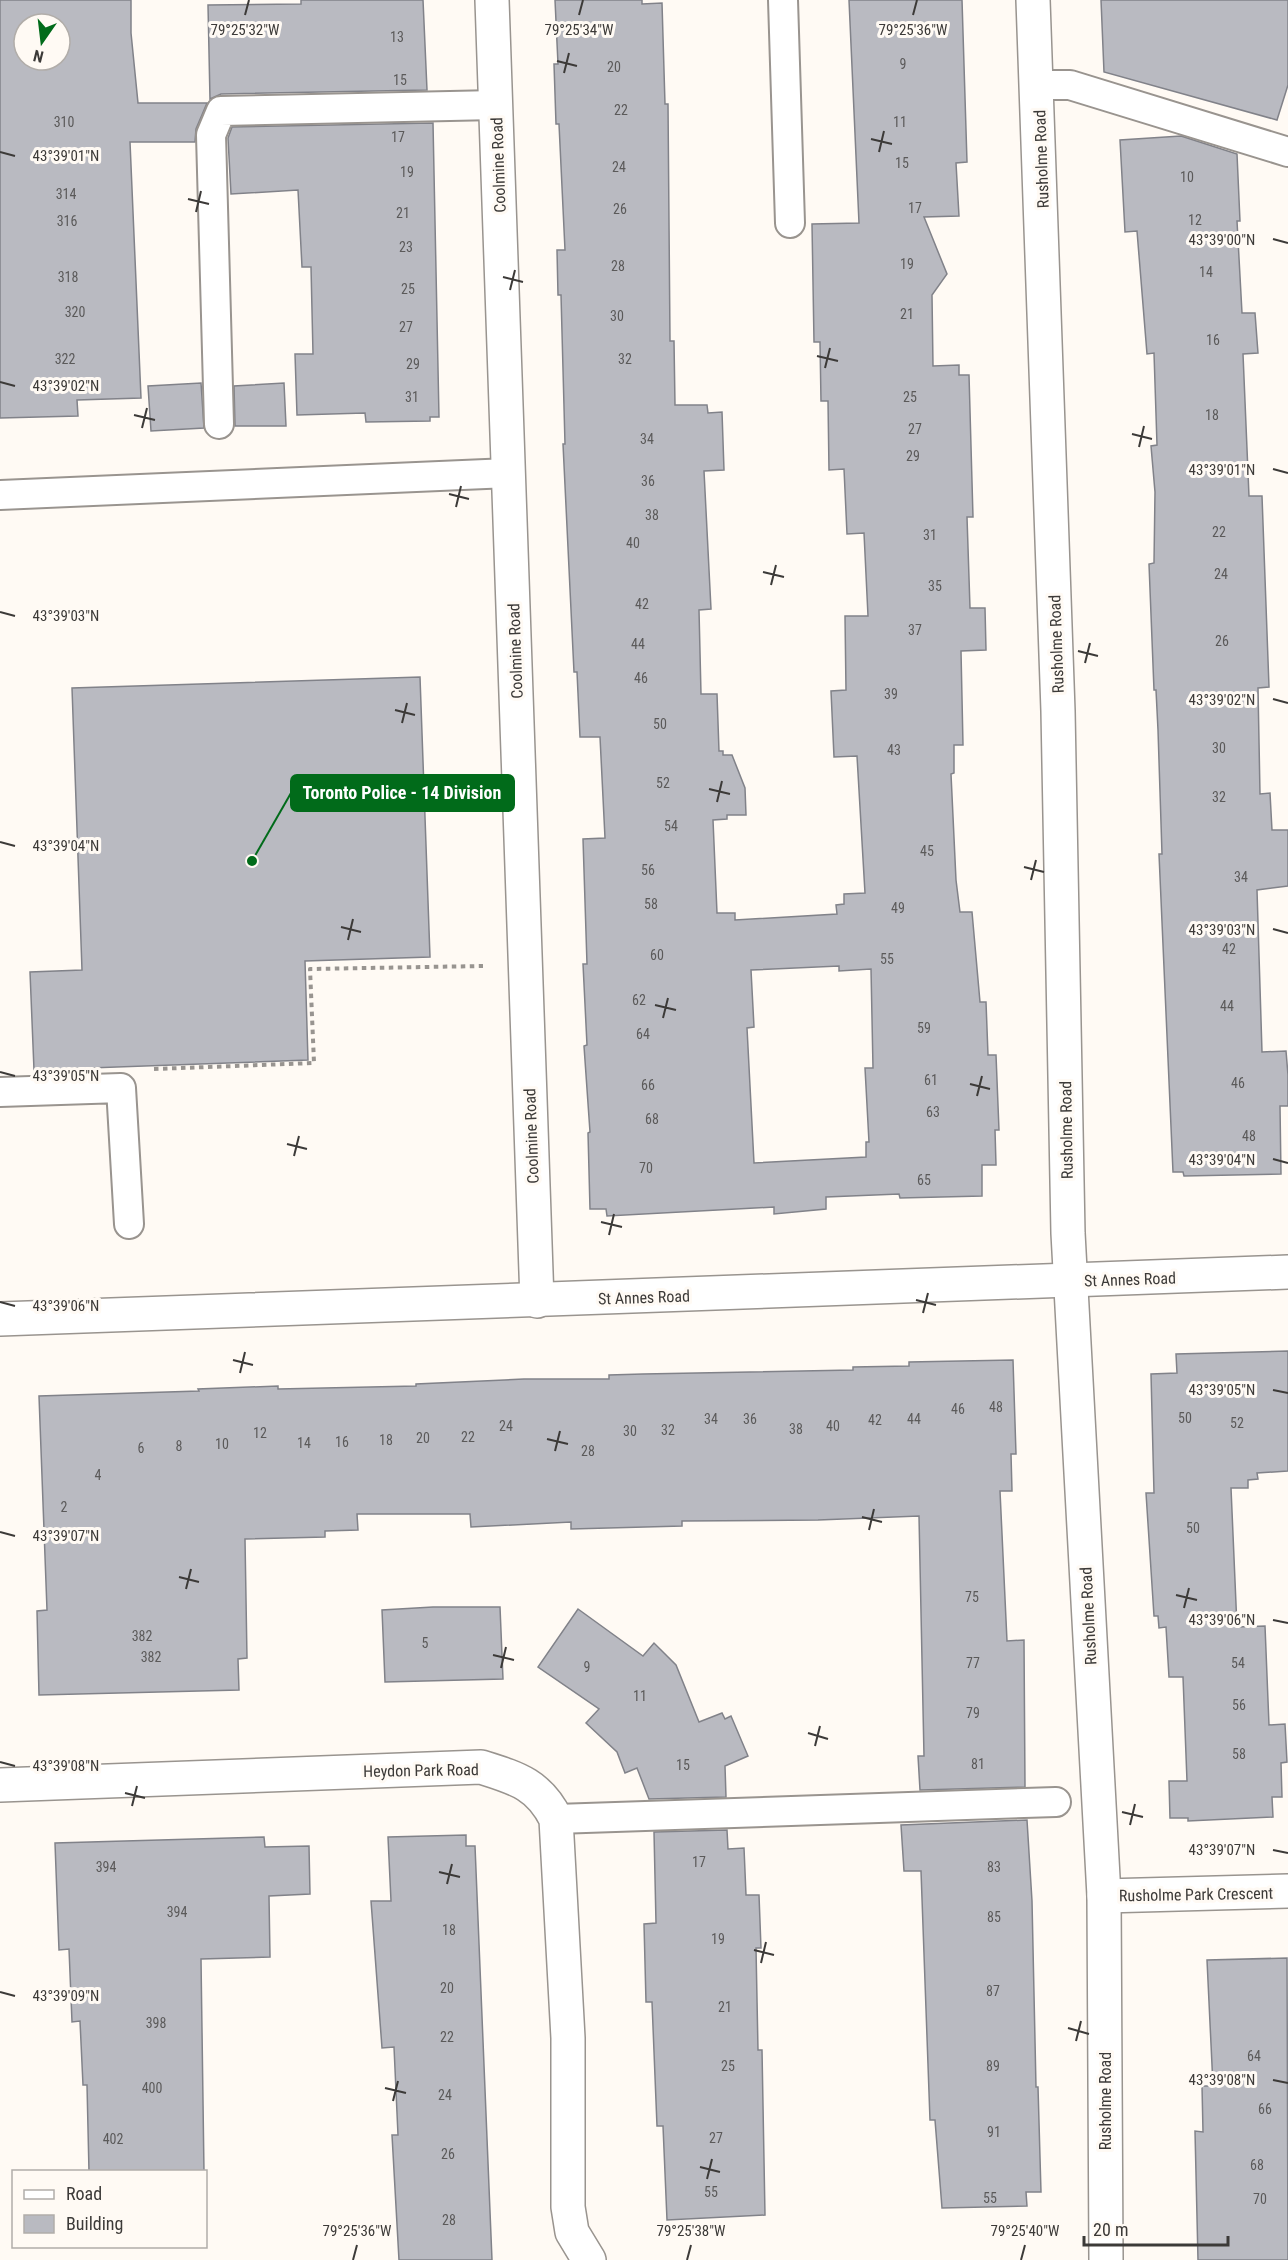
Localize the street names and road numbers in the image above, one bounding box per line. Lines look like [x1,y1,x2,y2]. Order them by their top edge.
street label: Rusholme Road [1030,110,1053,208]
street label: Coolmine Road [487,117,510,213]
street label: Rusholme Road [1045,595,1068,693]
street label: Coolmine Road [504,603,527,699]
street label: Rusholme Road [1056,1081,1077,1179]
street label: Coolmine Road [520,1088,543,1184]
street label: St Annes Road [1084,1268,1176,1291]
street label: St Annes Road [598,1286,690,1309]
street label: Rusholme Road [1076,1566,1101,1666]
street label: Heydon Park Road [363,1760,479,1781]
street label: Rusholme Park Crescent [1119,1884,1274,1905]
street label: Rusholme Road [1096,2052,1115,2150]

